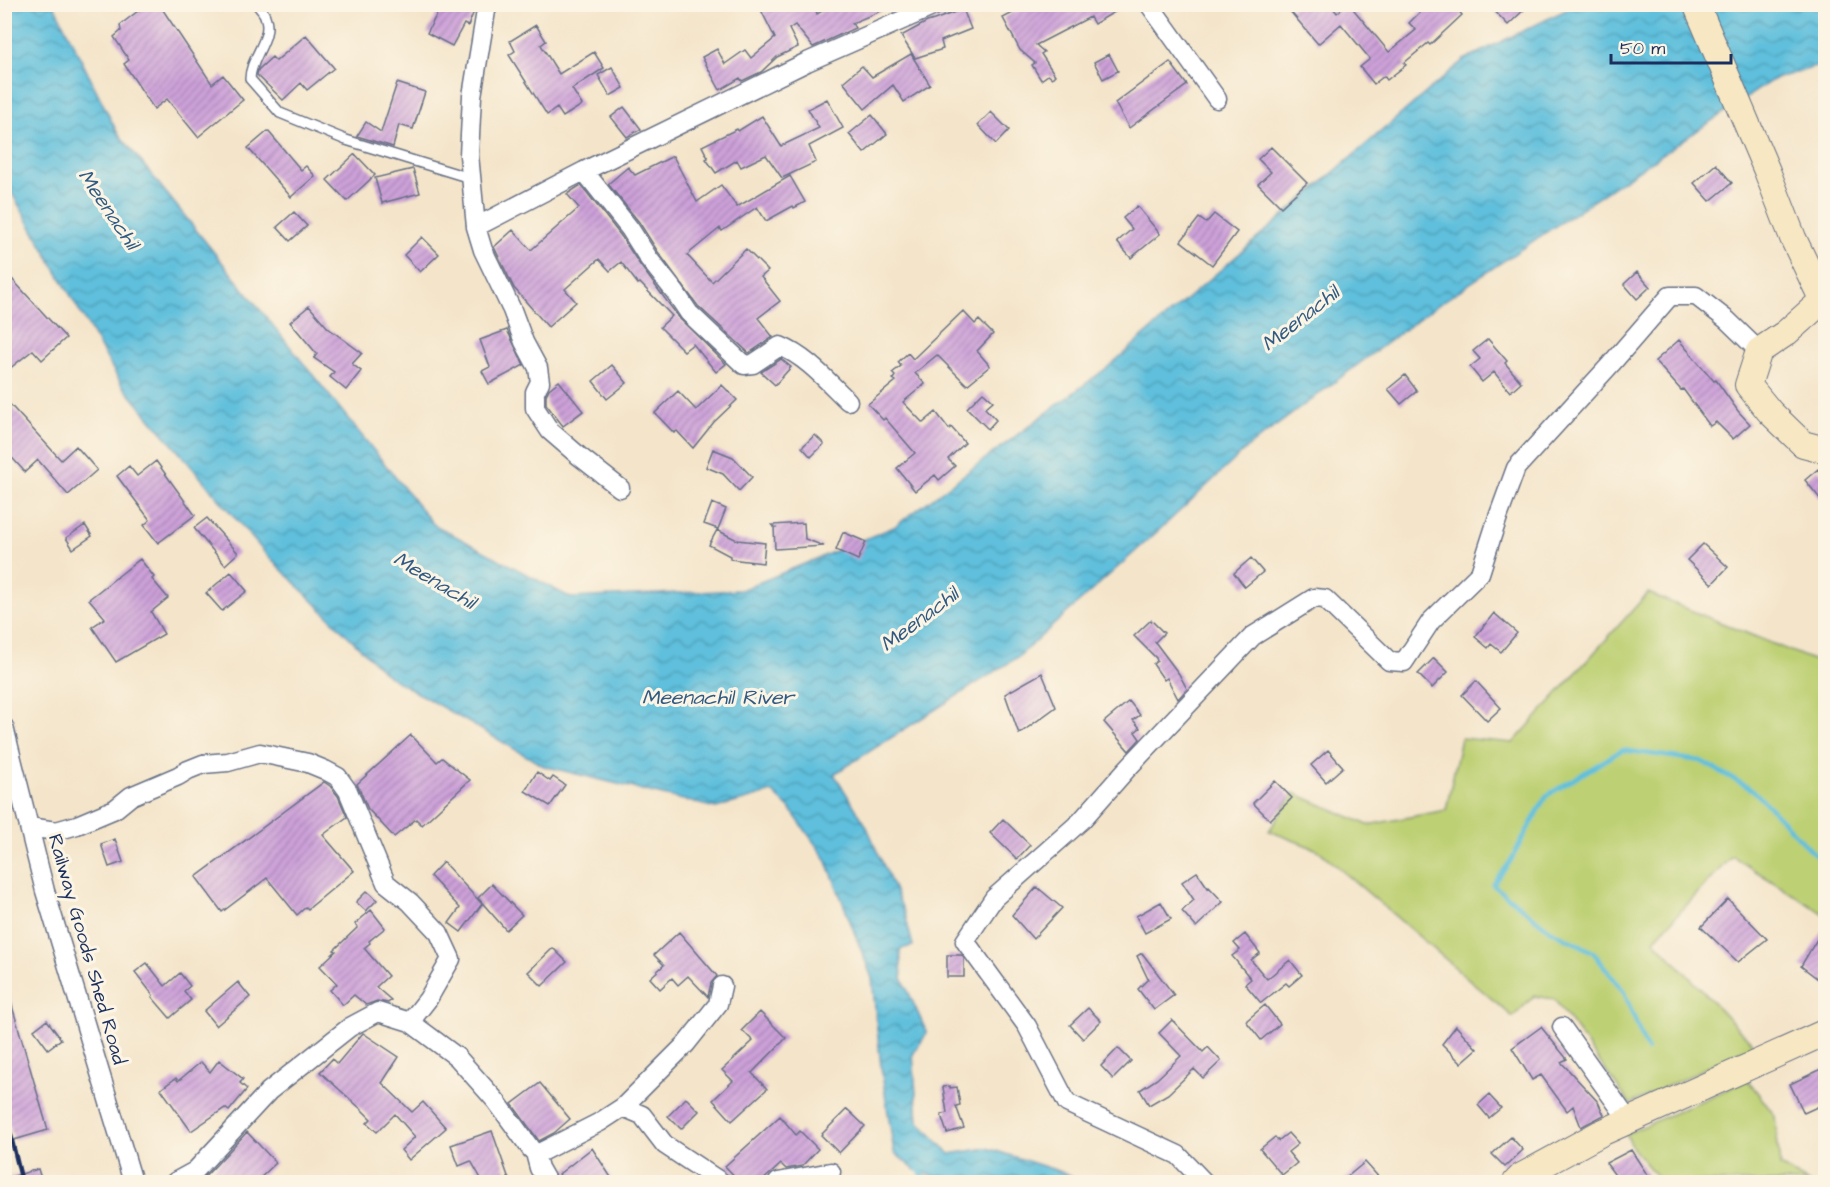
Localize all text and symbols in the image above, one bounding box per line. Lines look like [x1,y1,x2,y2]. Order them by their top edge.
scale bar [1611,27,1731,65]
text: 50 m [1620,36,1665,61]
water label: Meenachil [71,163,148,258]
water label: Meenachil [1255,277,1347,358]
water label: Meenachil [388,544,484,618]
water label: Meenachil [874,579,967,658]
water label: Meenachil River [642,683,796,712]
street label: Railway Goods Shed Road [40,831,133,1068]

